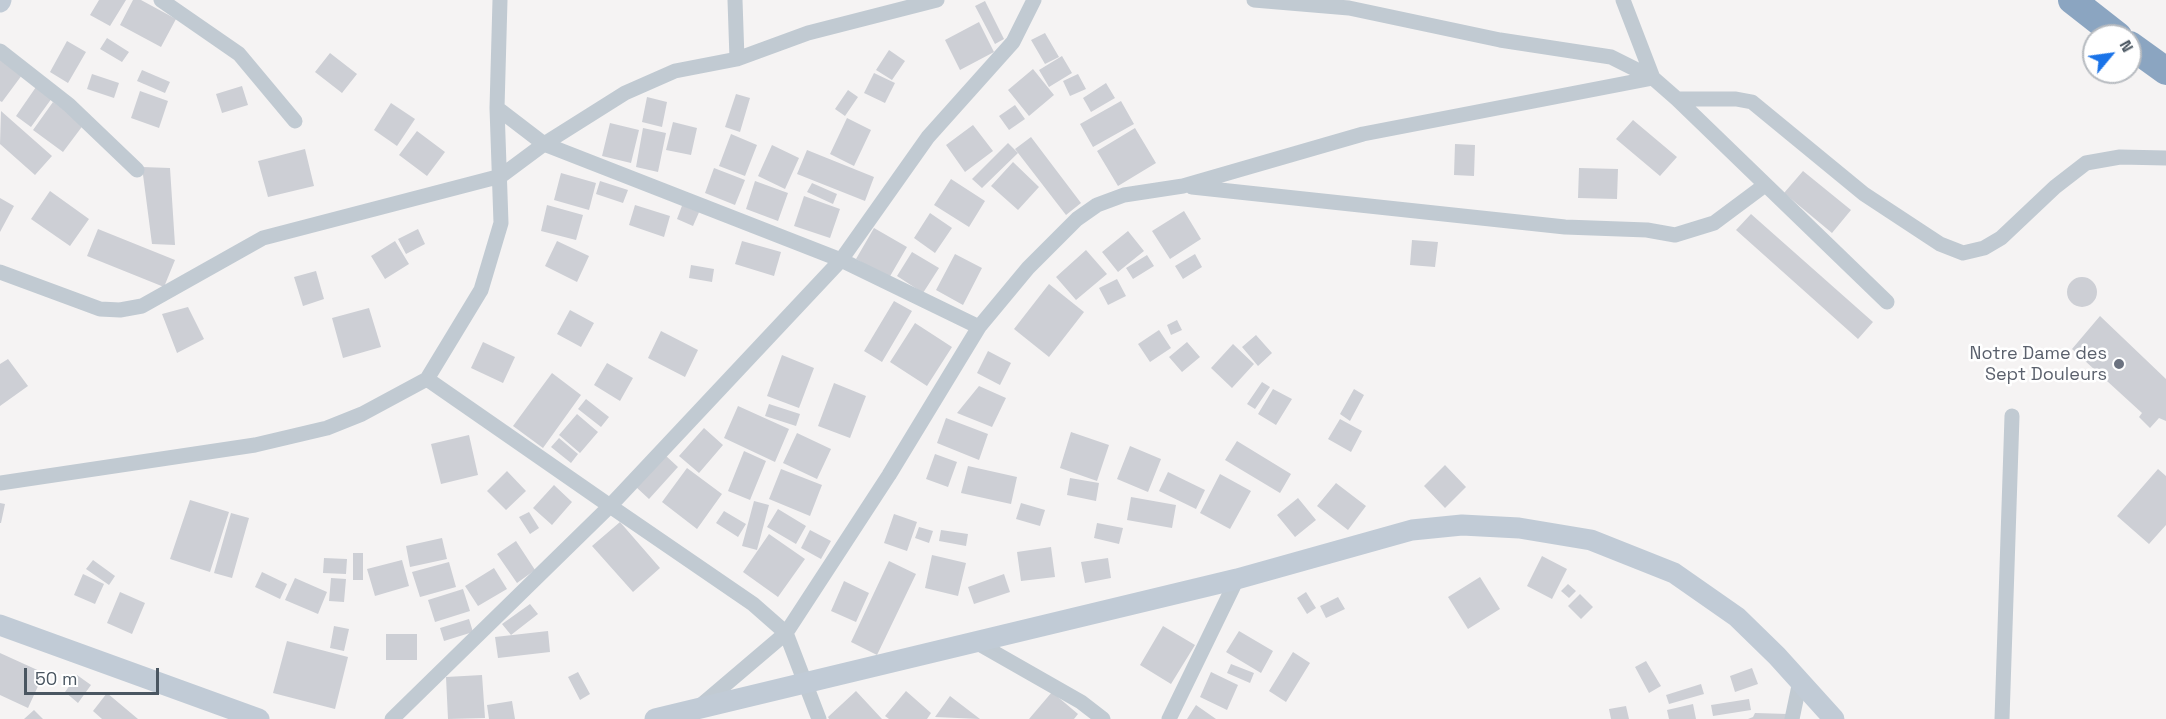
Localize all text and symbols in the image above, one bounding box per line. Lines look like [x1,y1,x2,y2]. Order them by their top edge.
north arrow [2082,24,2142,84]
text: N [2115,36,2138,56]
place label: Notre Dame des Sept Douleurs [1969,343,2107,386]
marker: Notre Dame des Sept Douleurs [2112,357,2126,371]
scale bar [27,656,162,694]
text: 50 m [35,667,77,690]

